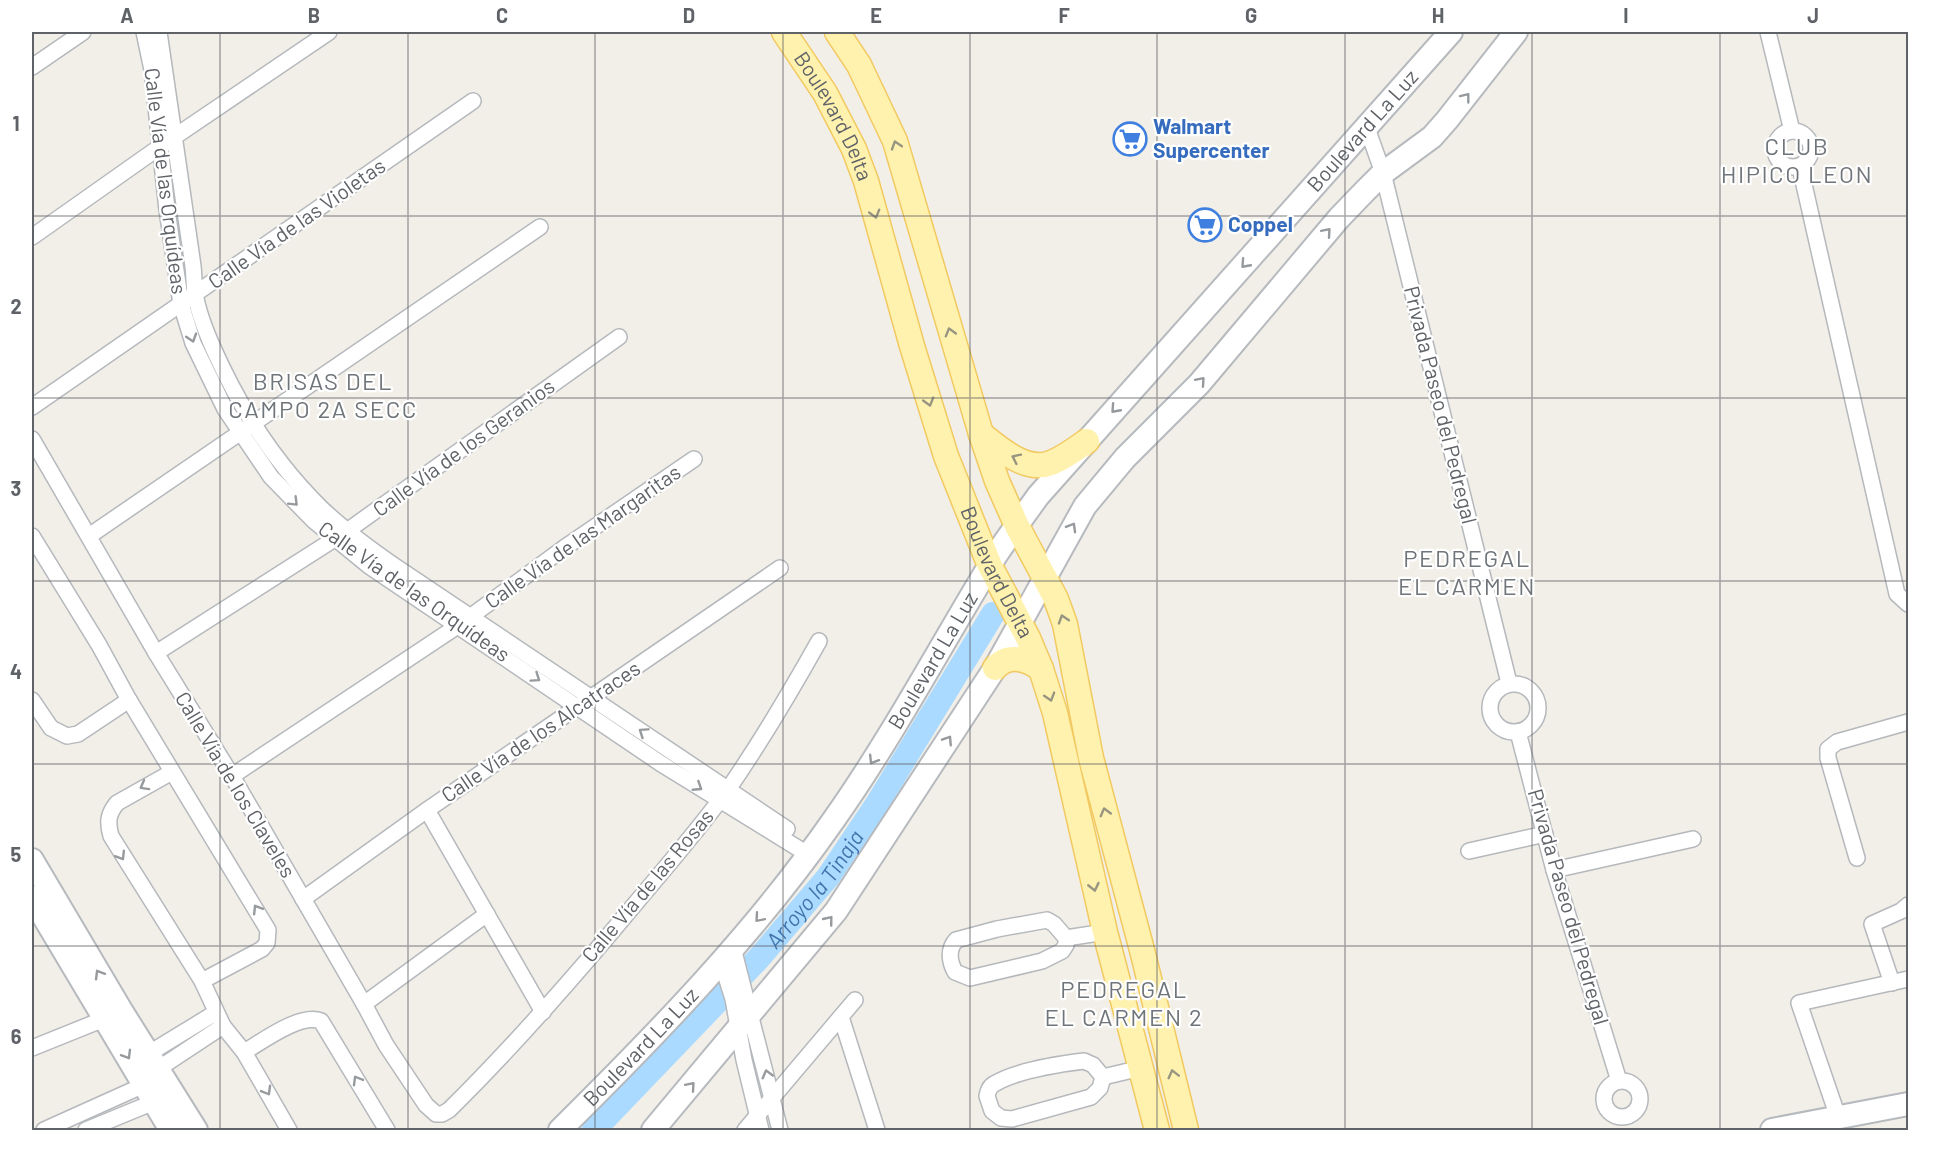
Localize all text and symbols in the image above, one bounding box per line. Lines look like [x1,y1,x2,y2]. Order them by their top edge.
text: A [120,3,134,27]
text: B [308,3,320,27]
text: C [496,3,508,27]
text: D [683,3,695,27]
text: E [870,3,882,27]
text: F [1058,3,1070,27]
text: G [1245,3,1257,27]
text: H [1432,3,1444,27]
text: I [1623,3,1629,27]
text: J [1807,3,1819,27]
street label: Boulevard Delta [790,46,879,184]
street label: Boulevard La Luz [1301,64,1423,196]
street label: Calle Vía de las Orquídeas [140,66,193,295]
one-way arrow [1458,92,1469,103]
text: 1 [12,111,20,135]
place label: Walmart Supercenter [1153,113,1270,162]
supermarket icon: Walmart Supercenter [1112,121,1148,157]
district label: CLUB HIPICO LEON [1721,131,1873,188]
one-way arrow [890,140,903,151]
street label: Calle Vía de las Violetas [203,152,389,293]
supermarket icon: Coppel [1187,207,1223,243]
one-way arrow [868,208,880,219]
place label: Coppel [1228,211,1293,236]
one-way arrow [1320,228,1331,239]
one-way arrow [1241,257,1252,267]
street label: Privada Paseo del Pedregal [1400,283,1483,526]
text: 2 [10,294,22,318]
one-way arrow [945,327,957,338]
one-way arrow [184,332,197,343]
district label: BRISAS DEL CAMPO 2A SECC [228,366,418,423]
street label: Calle Vía de los Geranios [368,373,559,521]
one-way arrow [1194,377,1205,388]
one-way arrow [922,396,934,406]
one-way arrow [1111,402,1122,413]
one-way arrow [1011,453,1022,465]
street label: Calle Vía de las Margaritas [479,459,685,613]
text: 3 [11,476,21,500]
one-way arrow [287,495,298,506]
street label: Boulevard Delta [956,502,1040,642]
street label: Calle Vía de las Orquídeas [314,515,515,666]
one-way arrow [1065,523,1077,533]
district label: PEDREGAL EL CARMEN [1398,543,1536,600]
street label: Boulevard La Luz [882,587,982,733]
one-way arrow [1058,614,1070,625]
street label: Calle Vía de los Alcatraces [436,655,644,807]
text: 4 [10,659,22,683]
one-way arrow [530,671,541,682]
street label: Calle Vía de los Claveles [171,687,302,882]
one-way arrow [1043,691,1055,702]
one-way arrow [639,728,650,739]
one-way arrow [941,736,953,746]
one-way arrow [869,754,881,764]
one-way arrow [140,779,150,790]
one-way arrow [691,780,702,791]
street label: Privada Paseo del Pedregal [1524,786,1615,1027]
street label: Calle Vía de las Rosas [576,803,718,967]
one-way arrow [1100,807,1113,817]
water label: Arroyo la Tinaja [759,824,868,953]
text: 5 [11,842,22,866]
one-way arrow [114,850,126,860]
one-way arrow [1087,881,1100,891]
one-way arrow [252,905,264,915]
one-way arrow [755,911,766,922]
one-way arrow [822,916,833,927]
one-way arrow [95,970,107,980]
district label: PEDREGAL EL CARMEN 2 [1045,974,1203,1031]
street label: Boulevard La Luz [577,982,703,1111]
text: 6 [11,1024,22,1048]
one-way arrow [119,1049,131,1059]
one-way arrow [761,1069,774,1079]
one-way arrow [1167,1069,1180,1079]
one-way arrow [353,1076,364,1086]
one-way arrow [684,1082,695,1093]
one-way arrow [260,1085,272,1095]

